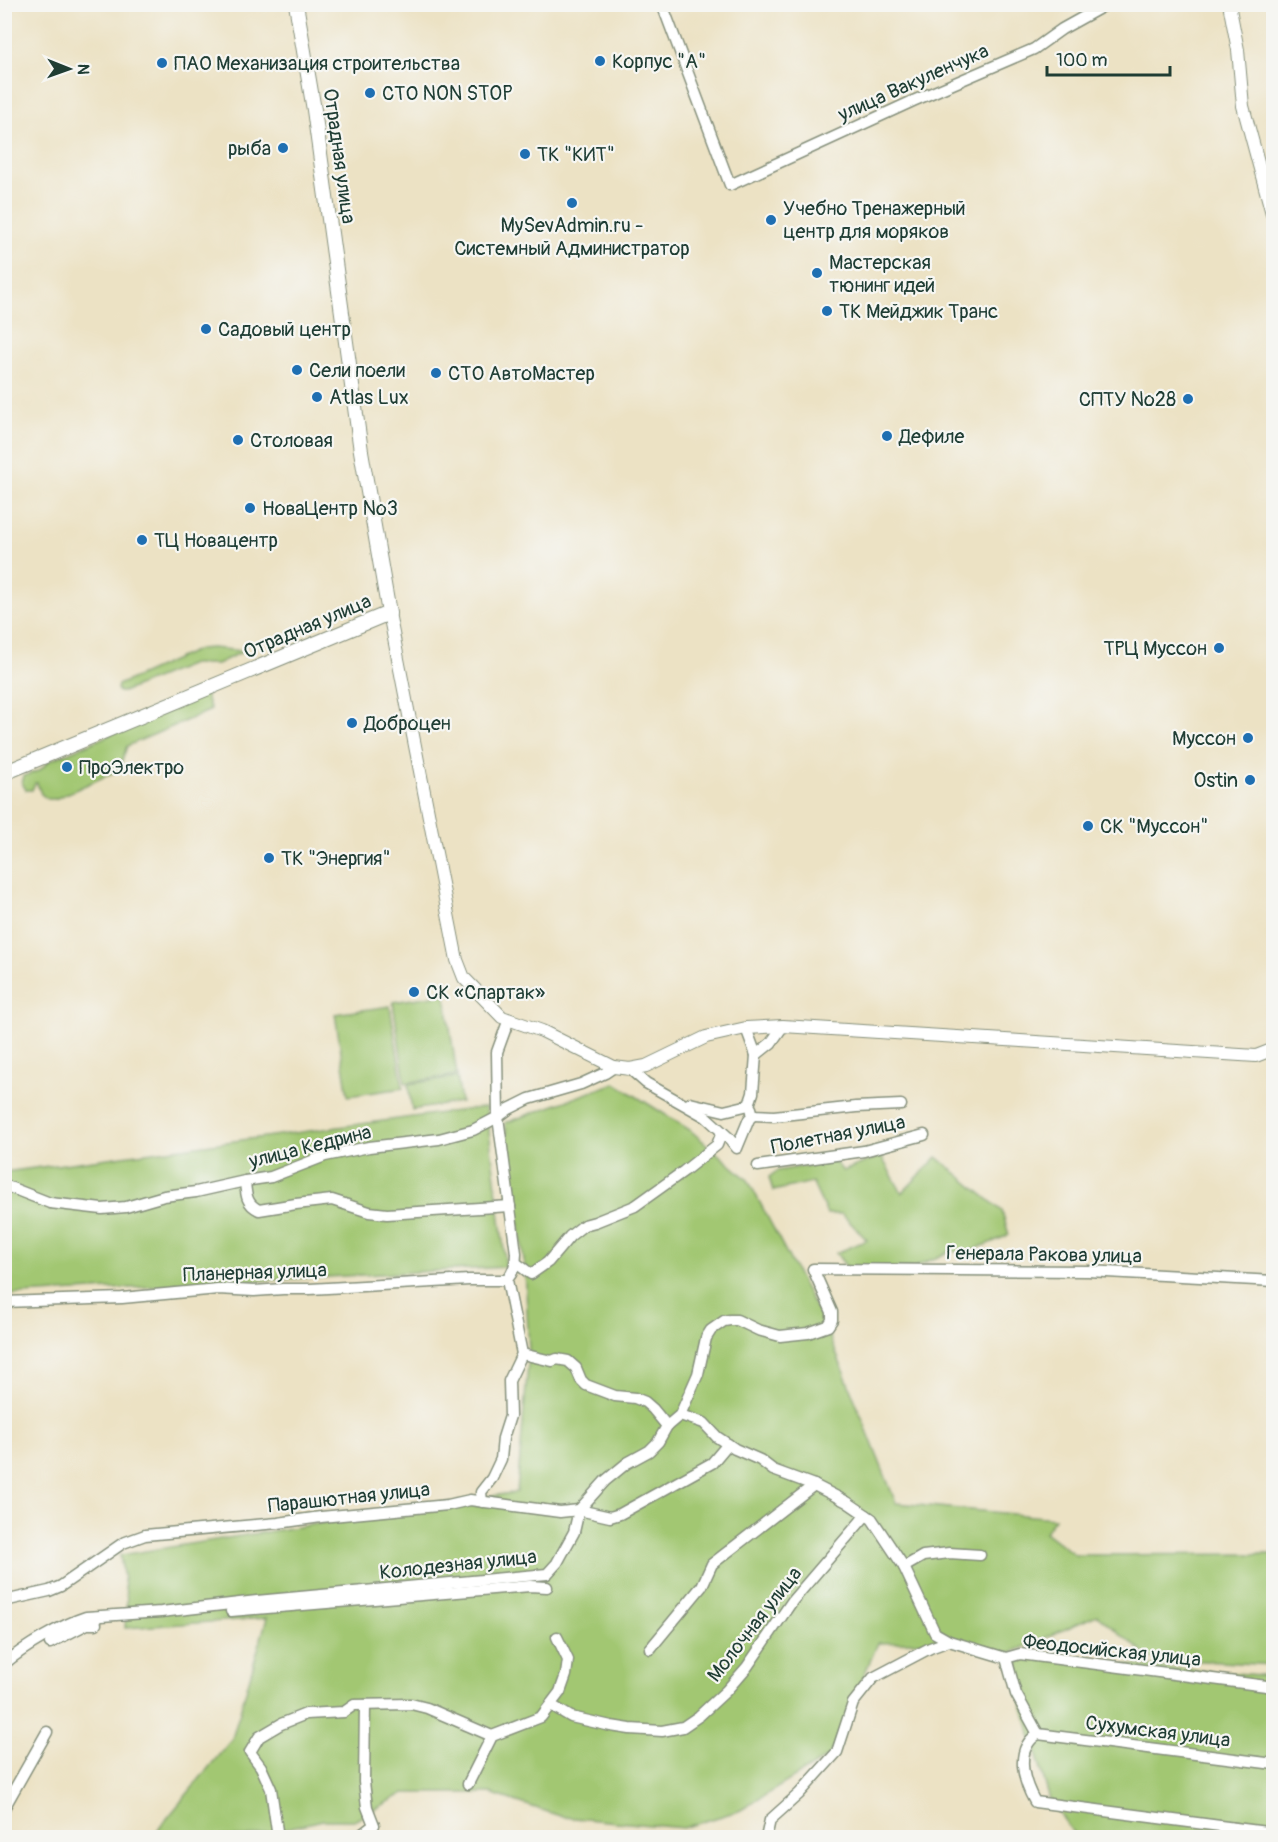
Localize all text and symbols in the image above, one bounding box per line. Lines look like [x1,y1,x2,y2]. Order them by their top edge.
street label: улица Вакуленчука [833,38,992,127]
north arrow [39,39,99,99]
scale bar [1047,39,1170,77]
place label: Корпус "А" [612,49,706,74]
text: 100 m [1056,49,1108,72]
place label: ПАО Механизация строительства [174,51,460,76]
marker: Корпус "А" [593,54,607,68]
marker: ПАО Механизация строительства [155,56,169,70]
text: N [73,64,93,75]
place label: СТО NON STOP [382,81,513,106]
marker: СТО NON STOP [363,86,377,100]
street label: Отрадная улица [318,87,361,225]
place label: рыба [228,136,271,161]
marker: рыба [276,141,290,155]
place label: ТК "КИТ" [537,142,615,167]
marker: ТК "КИТ" [518,147,532,161]
marker: MySevAdmin.ru - Системный Администратор [565,196,579,210]
place label: Учебно Тренажерный центр для моряков [783,196,966,244]
place label: MySevAdmin.ru - Системный Администратор [454,213,690,261]
marker: Учебно Тренажерный центр для моряков [764,213,778,227]
place label: Мастерская тюнинг идей [829,250,935,298]
marker: Мастерская тюнинг идей [810,266,824,280]
place label: ТК Мейджик Транс [839,299,998,324]
marker: ТК Мейджик Транс [820,304,834,318]
place label: Садовый центр [218,317,351,342]
marker: Садовый центр [199,322,213,336]
place label: Сели поели [309,358,405,383]
place label: СТО АвтоМастер [448,361,595,386]
marker: Сели поели [290,363,304,377]
marker: СТО АвтоМастер [429,366,443,380]
place label: Atlas Lux [329,385,409,410]
place label: СПТУ №28 [1079,387,1176,412]
marker: Atlas Lux [310,390,324,404]
marker: СПТУ №28 [1181,392,1195,406]
place label: Дефиле [898,424,964,449]
place label: Столовая [250,428,333,453]
marker: Дефиле [880,429,894,443]
marker: Столовая [231,433,245,447]
place label: НоваЦентр №3 [262,496,398,521]
marker: НоваЦентр №3 [243,501,257,515]
place label: ТЦ Новацентр [154,528,278,553]
marker: ТЦ Новацентр [135,533,149,547]
street label: Отрадная улица [240,588,375,665]
place label: ТРЦ Муссон [1103,636,1207,661]
marker: ТРЦ Муссон [1212,641,1226,655]
place label: Доброцен [363,711,451,736]
marker: Доброцен [345,716,359,730]
place label: Муссон [1172,726,1236,751]
marker: Муссон [1241,731,1255,745]
place label: ПроЭлектро [79,755,184,780]
marker: ПроЭлектро [60,760,74,774]
place label: Ostin [1194,768,1238,793]
marker: Ostin [1243,773,1257,787]
place label: СК "Муссон" [1100,814,1208,839]
marker: СК "Муссон" [1081,819,1095,833]
place label: ТК "Энергия" [281,846,391,871]
marker: ТК "Энергия" [262,851,276,865]
place label: СК «Спартак» [426,980,545,1005]
marker: СК «Спартак» [407,985,421,999]
street label: Полетная улица [769,1109,907,1160]
street label: улица Кедрина [245,1119,374,1174]
street label: Генерала Ракова улица [946,1240,1142,1269]
street label: Планерная улица [183,1257,327,1288]
street label: Парашютная улица [267,1477,431,1518]
street label: Колодезная улица [378,1544,538,1585]
street label: Молочная улица [702,1562,807,1687]
street label: Феодосийская улица [1022,1629,1202,1672]
street label: Сухумская улица [1084,1710,1232,1753]

